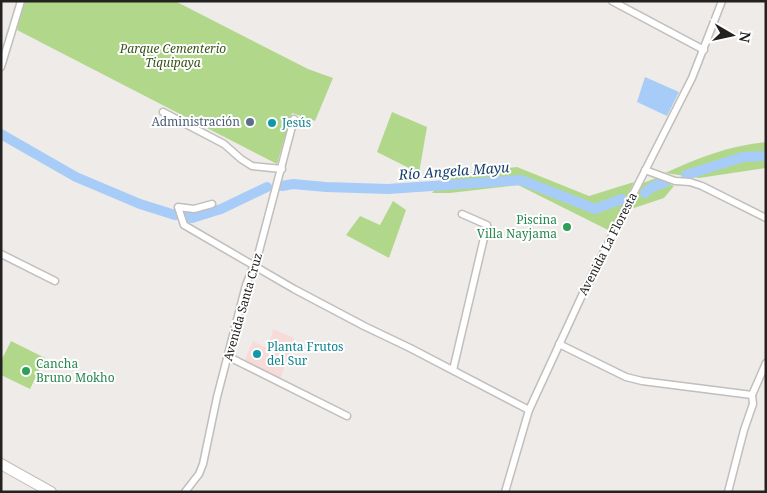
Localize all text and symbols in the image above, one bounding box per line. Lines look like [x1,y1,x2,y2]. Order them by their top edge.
north arrow [707,10,757,60]
text: N [735,30,756,44]
park label: Parque Cementerio Tiquipaya [119,40,226,71]
place label: Administración [151,113,240,130]
place label: Jesús [281,114,311,131]
marker: Administración [244,116,256,128]
marker: Jesús [266,117,278,129]
water label: Río Angela Mayu [397,157,511,184]
street label: Avenida La Floresta [574,189,641,298]
place label: Piscina Villa Nayjama [477,211,557,242]
marker: Piscina Villa Nayjama [561,221,573,233]
street label: Avenida Santa Cruz [219,251,266,363]
place label: Planta Frutos del Sur [267,338,343,369]
marker: Planta Frutos del Sur [251,348,263,360]
place label: Cancha Bruno Mokho [36,355,115,386]
marker: Cancha Bruno Mokho [20,365,32,377]

